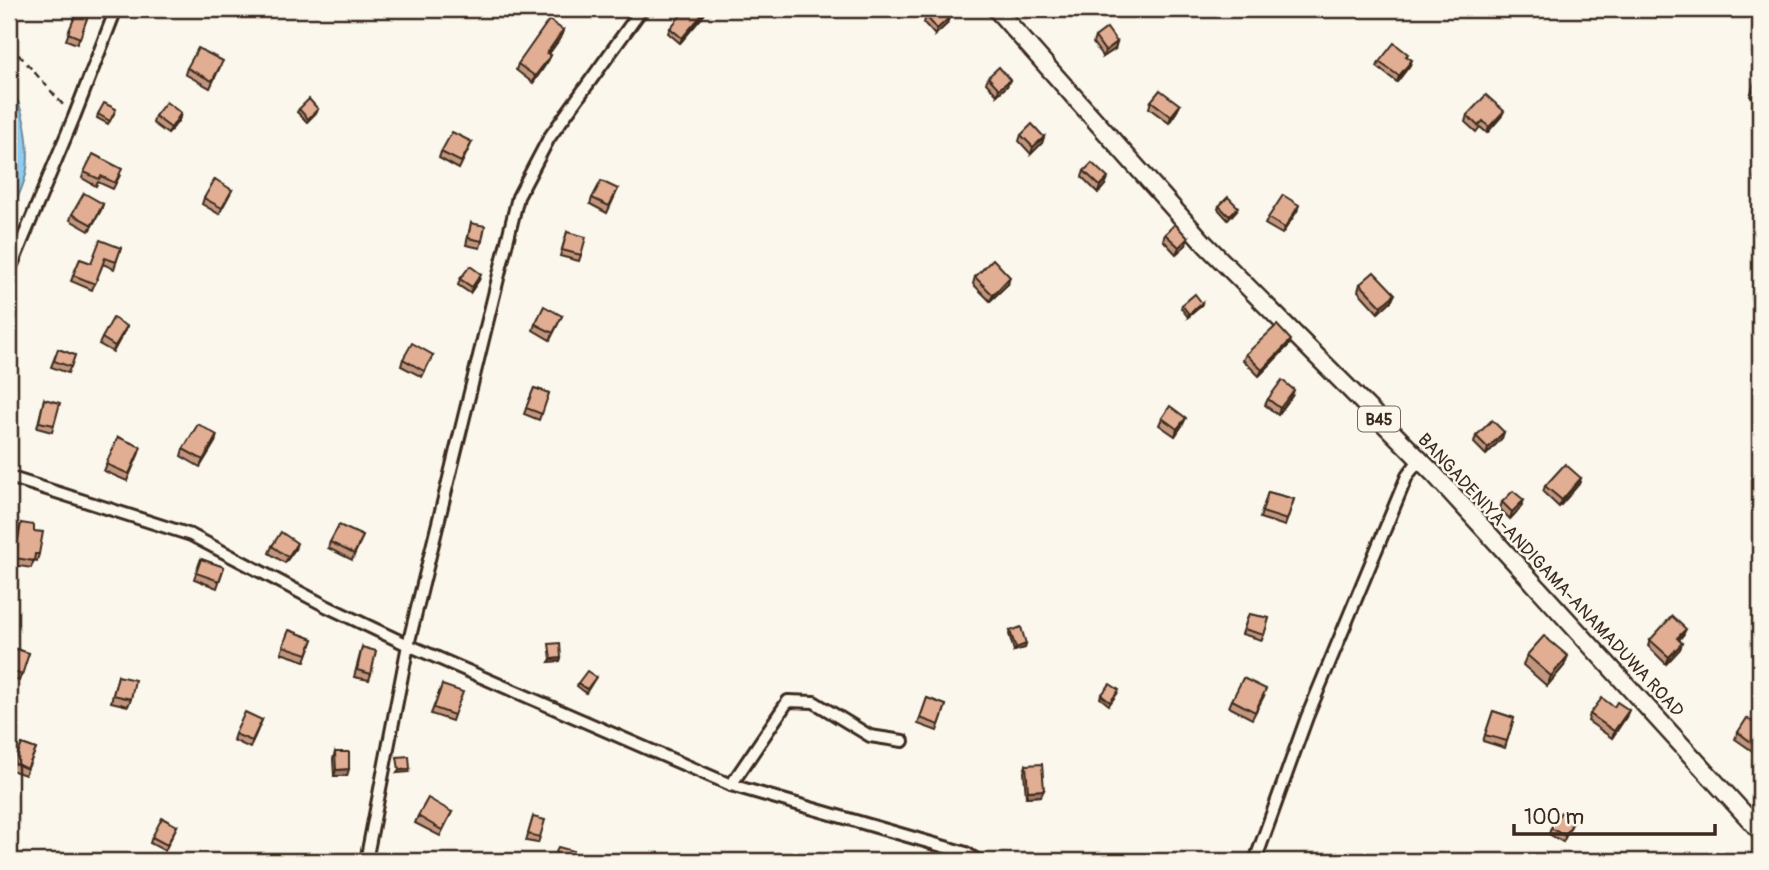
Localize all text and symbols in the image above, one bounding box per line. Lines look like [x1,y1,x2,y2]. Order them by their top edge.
road number: B45 [1358,406,1400,432]
street label: BANGADENIYA-ANDIGAMA-ANAMADUWA ROAD [1413,429,1689,722]
scale bar [1514,793,1715,837]
text: 100 m [1524,804,1584,831]

